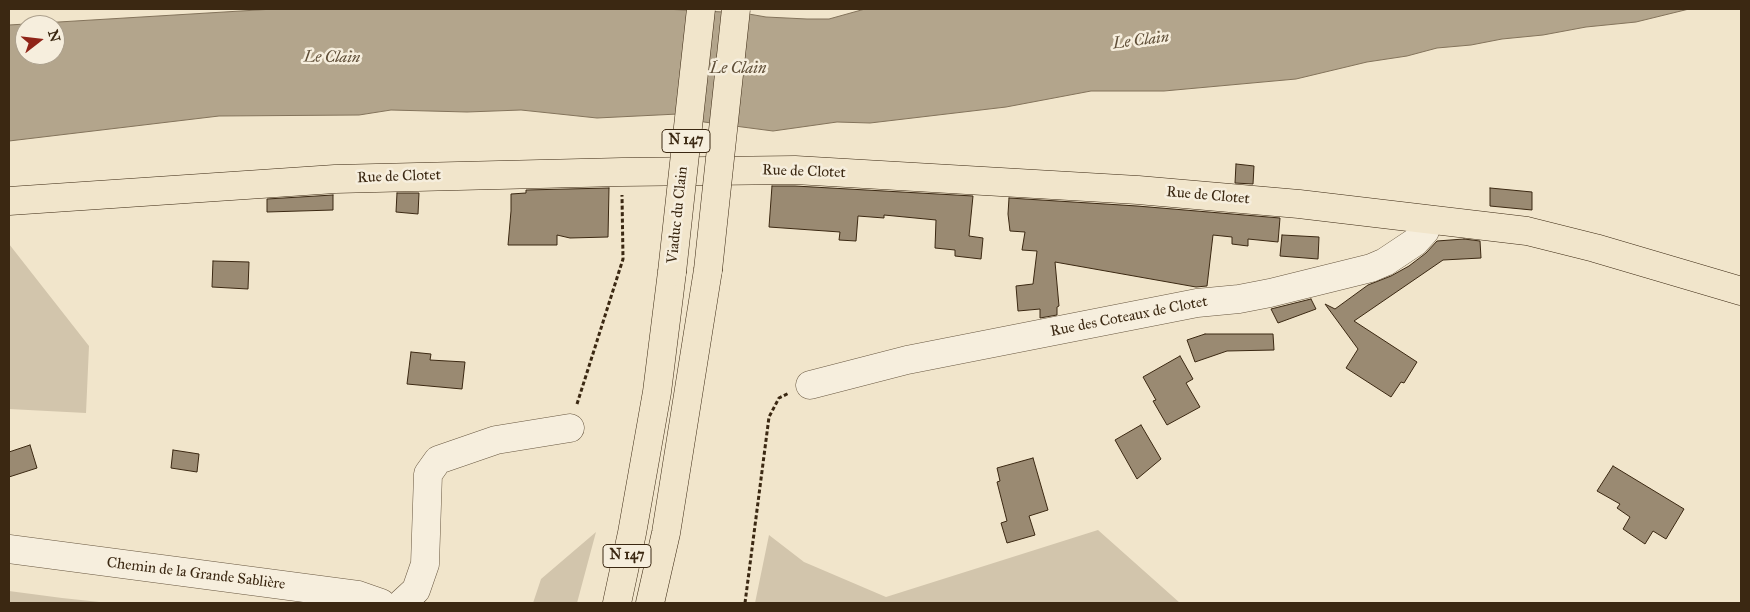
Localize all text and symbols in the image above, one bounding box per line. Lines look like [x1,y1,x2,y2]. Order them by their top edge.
north arrow [15,15,65,65]
text: N [44,28,64,44]
water label: Le Clain [1112,28,1170,54]
water label: Le Clain [304,48,360,68]
water label: Le Clain [710,59,766,79]
road number: N 147 [662,130,710,152]
street label: Rue de Clotet [762,162,846,182]
street label: Viaduc du Clain [664,166,692,264]
street label: Rue de Clotet [357,167,441,187]
street label: Rue de Clotet [1166,183,1250,209]
street label: Rue des Coteaux de Clotet [1049,293,1209,341]
road number: N 147 [603,544,651,568]
street label: Chemin de la Grande Sablière [106,554,286,594]

